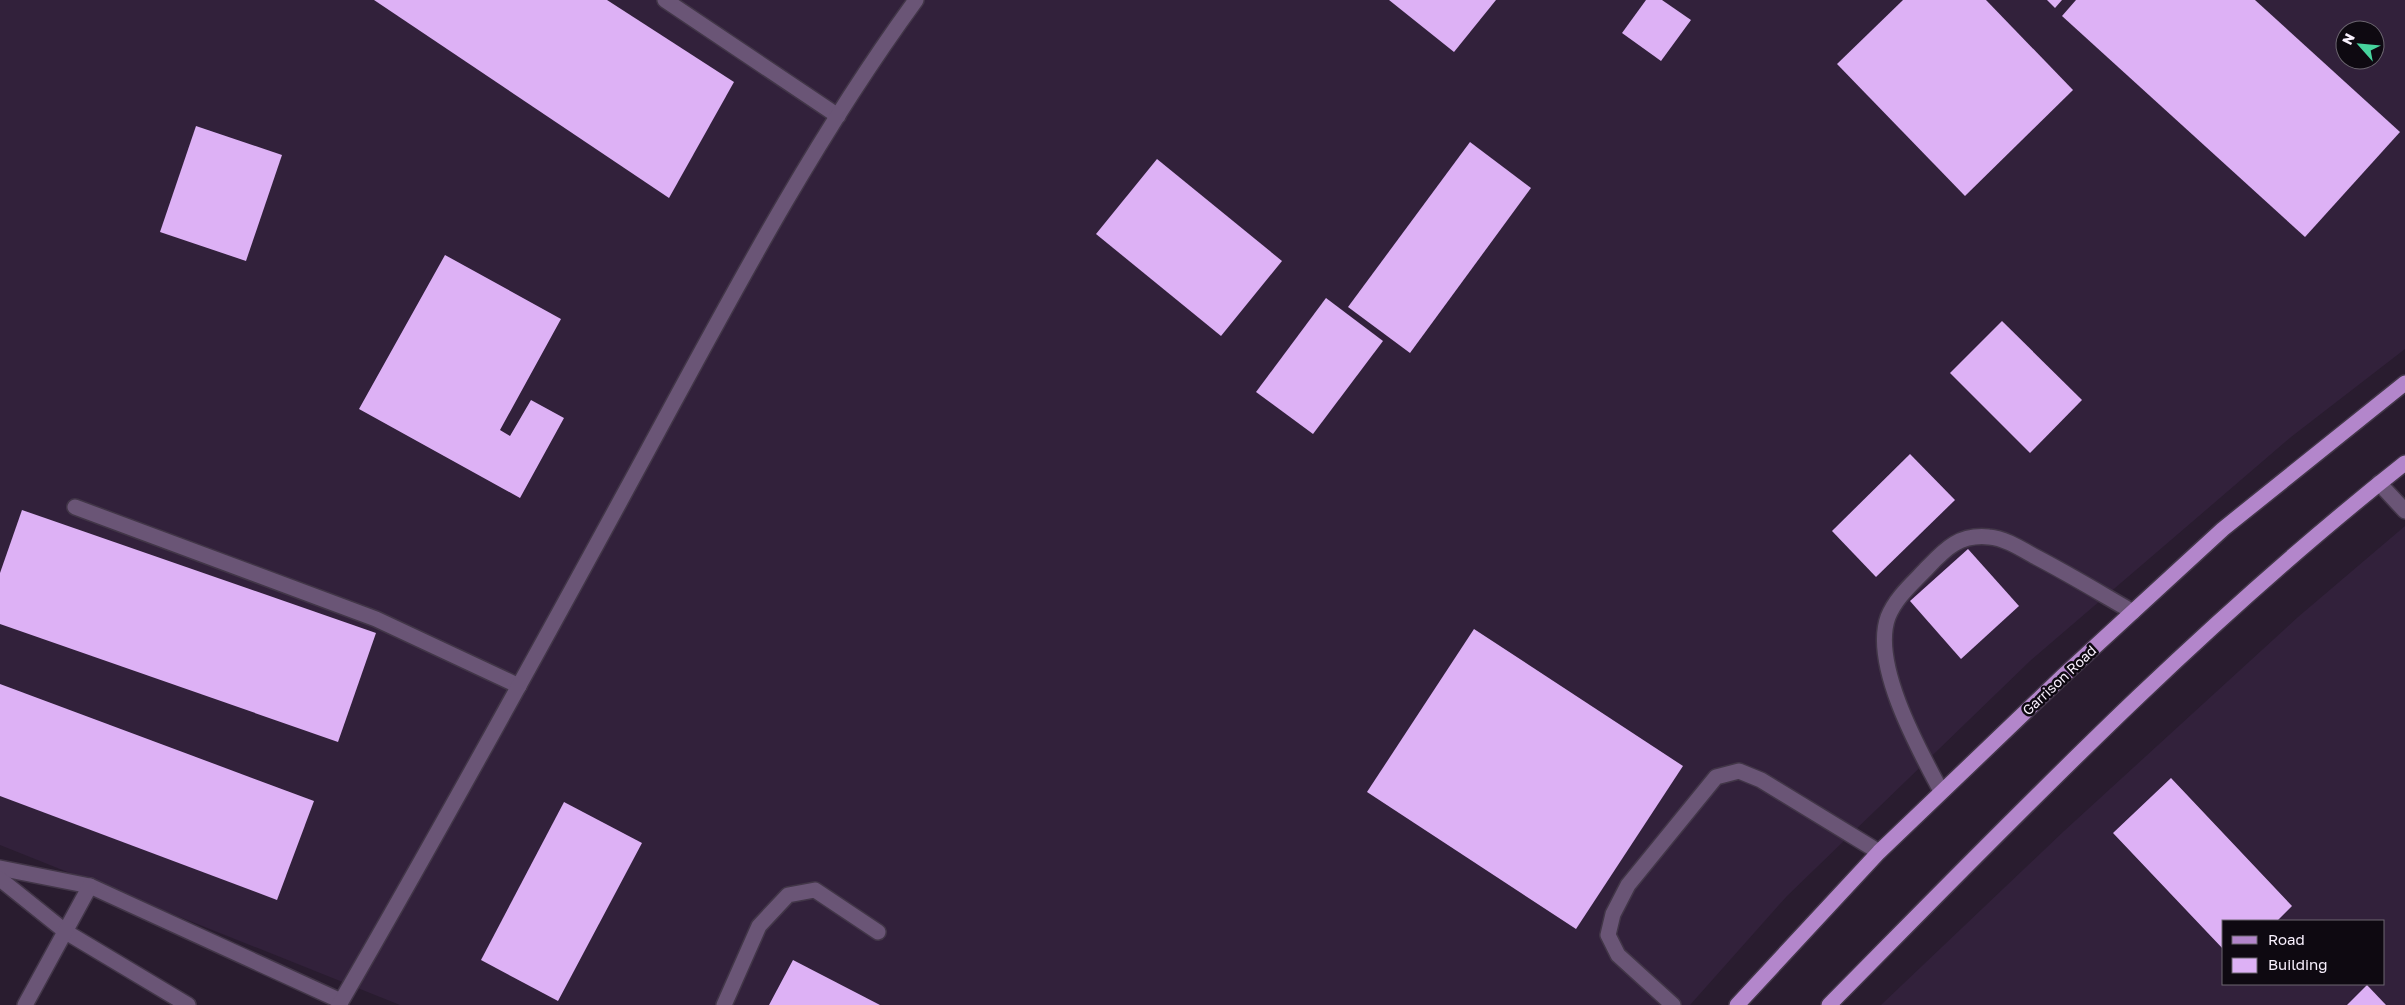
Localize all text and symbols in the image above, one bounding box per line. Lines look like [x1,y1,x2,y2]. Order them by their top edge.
north arrow [2335,20,2385,70]
text: N [2338,30,2358,47]
street label: Garrison Road [2019,641,2099,719]
legend [2222,920,2385,985]
text: Road [2268,930,2305,948]
text: Building [2268,955,2328,973]

